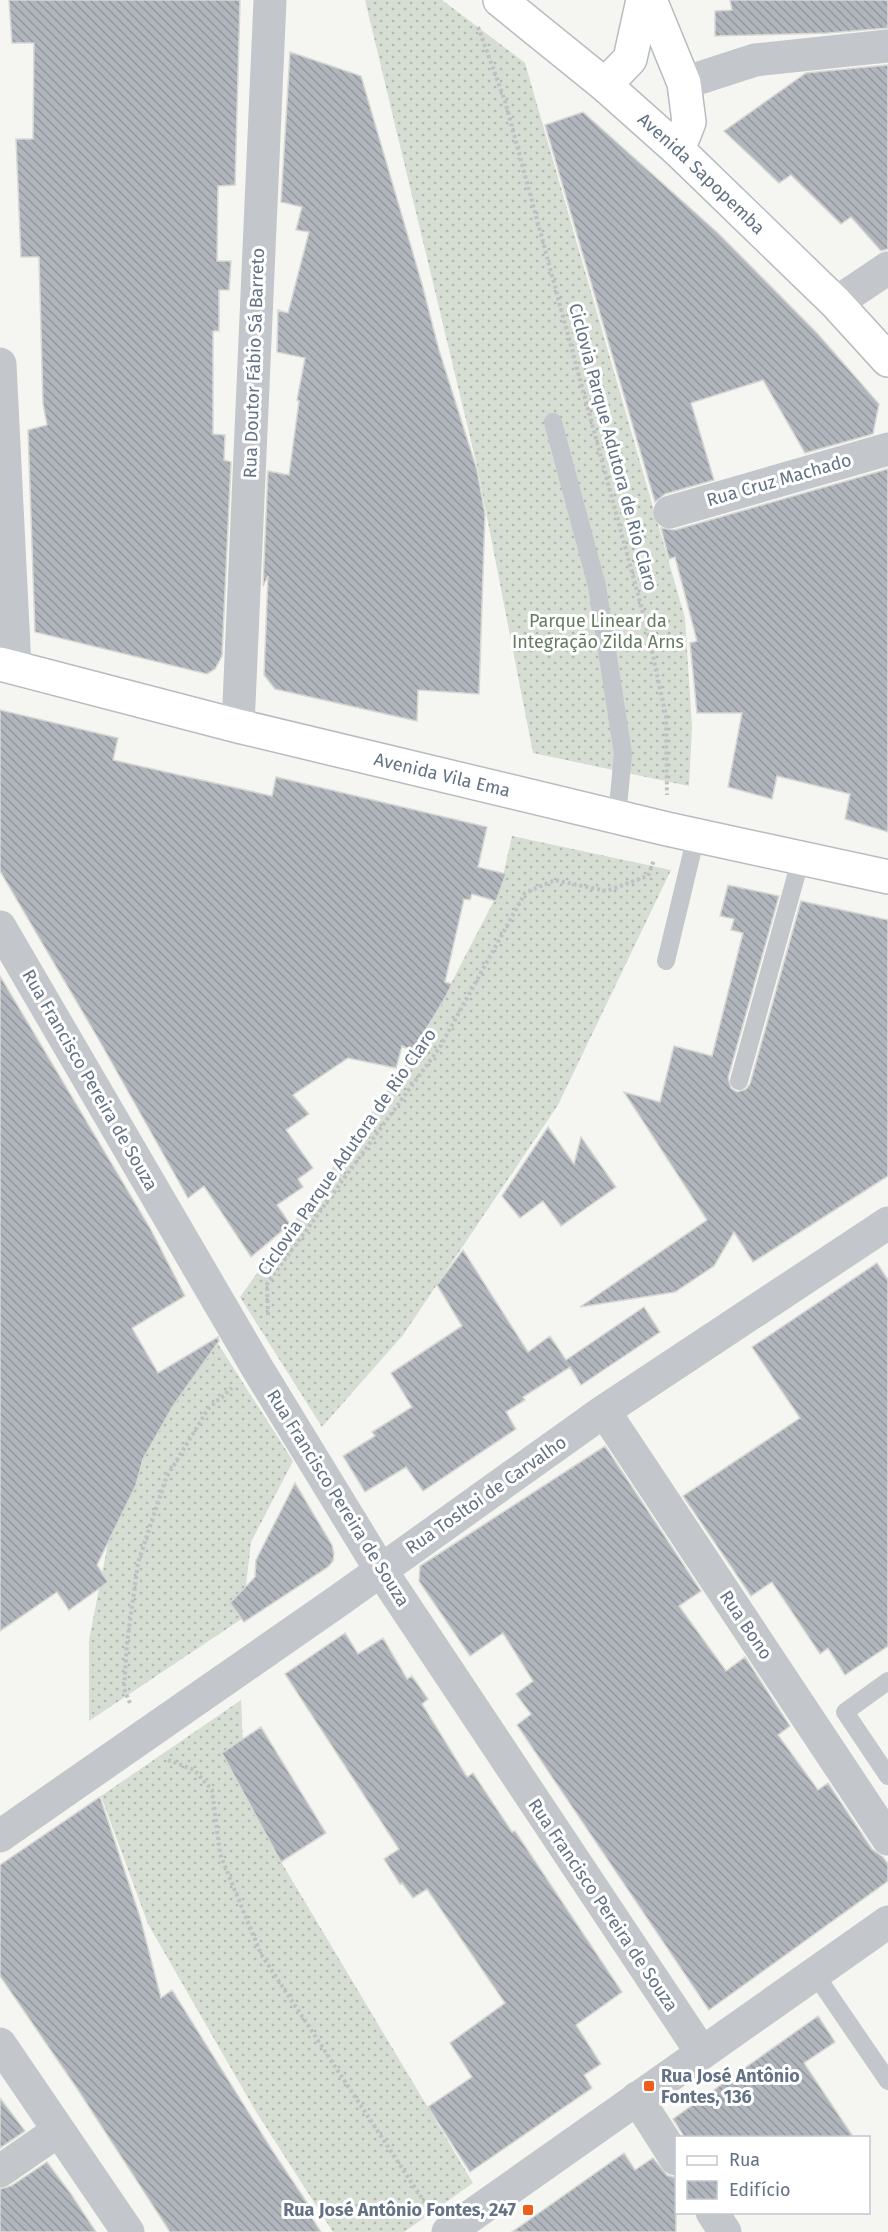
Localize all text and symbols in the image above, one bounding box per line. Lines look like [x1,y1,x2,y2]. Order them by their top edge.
street label: Avenida Sapopemba [633,108,769,239]
street label: Rua Doutor Fábio Sá Barreto [239,247,269,479]
street label: Ciclovia Parque Adutora de Rio Claro [564,301,662,593]
street label: Rua Cruz Machado [704,449,854,511]
park label: Parque Linear da Integração Zilda Arns [512,610,684,653]
street label: Avenida Vila Ema [372,748,513,802]
street label: Rua Francisco Pereira de Souza [18,965,162,1195]
street label: Ciclovia Parque Adutora de Rio Claro [253,1024,441,1280]
street label: Rua Francisco Pereira de Souza [262,1385,414,1611]
street label: Rua Tosltoi de Carvalho [401,1431,571,1559]
street label: Rua Bono [715,1586,777,1664]
street label: Rua Francisco Pereira de Souza [523,1794,683,2016]
place label: Rua José Antônio Fontes, 136 [661,2065,800,2108]
marker: Rua José Antônio Fontes, 136 [642,2079,656,2093]
legend [675,2136,870,2214]
text: Rua [729,2149,760,2171]
text: Edifício [729,2179,791,2201]
place label: Rua José Antônio Fontes, 247 [283,2199,517,2221]
marker: Rua José Antônio Fontes, 247 [521,2203,535,2217]

